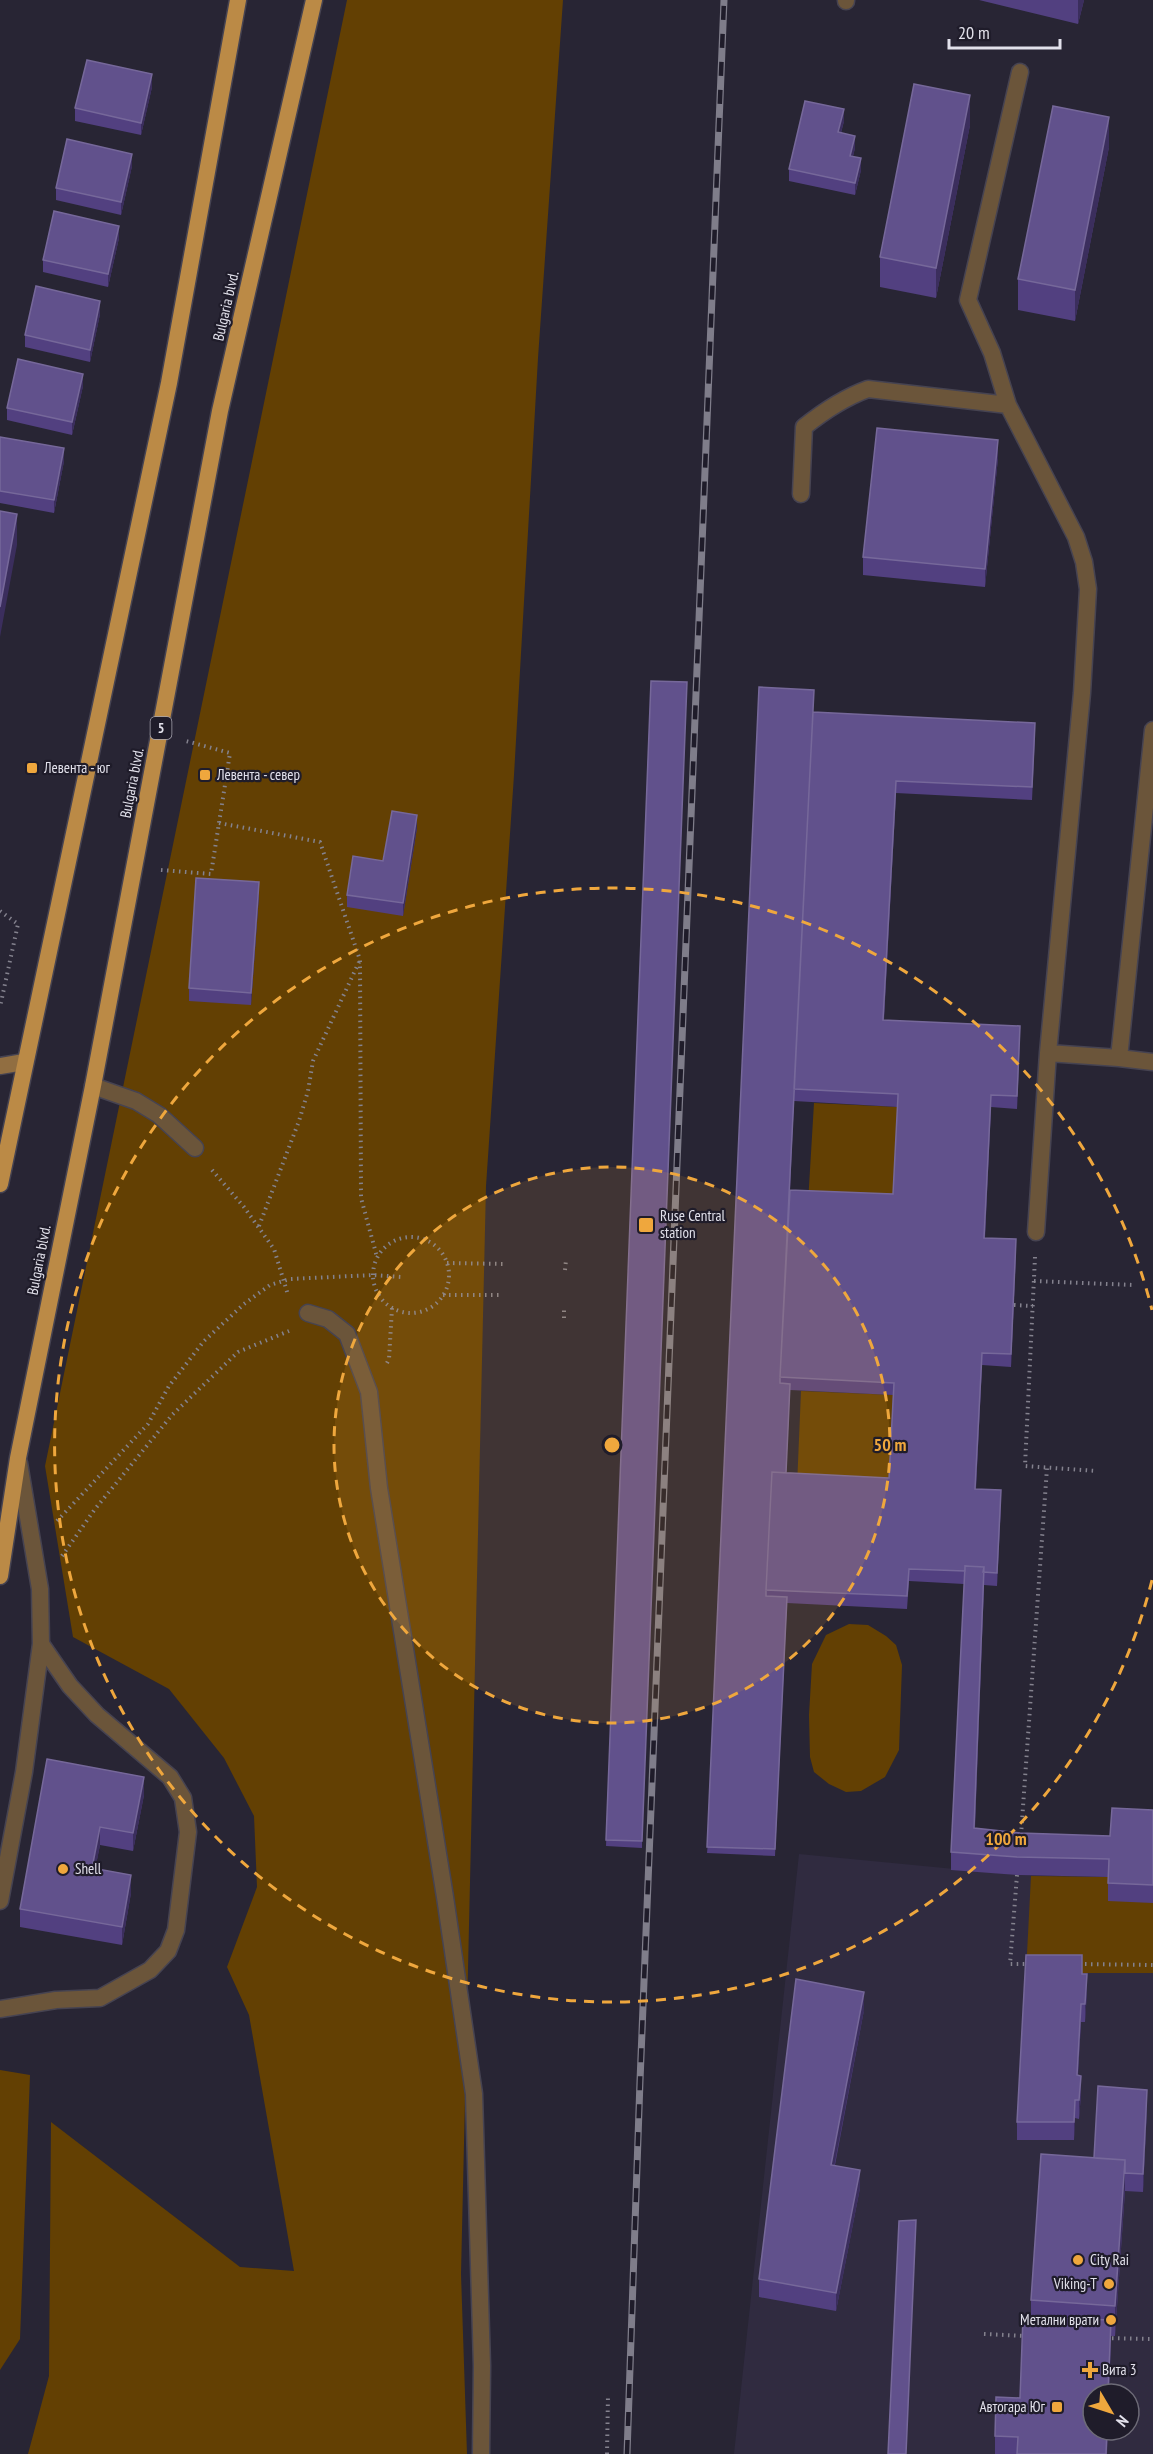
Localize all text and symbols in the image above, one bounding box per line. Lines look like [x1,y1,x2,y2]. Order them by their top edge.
scale bar [949,12,1060,50]
text: 20 m [958,21,990,44]
street label: Bulgaria blvd. [208,269,243,343]
road number: 5 [150,717,172,739]
street label: Bulgaria blvd. [115,746,148,820]
place label: Левента - юг [43,758,111,777]
marker: Левента - юг [25,761,39,775]
place label: Левента - север [216,765,300,784]
marker: Левента - север [198,768,212,782]
place label: Ruse Central station [660,1206,726,1242]
marker: Ruse Central station [637,1216,655,1234]
street label: Bulgaria blvd. [22,1223,55,1297]
text: 50 m [874,1433,906,1456]
centre of rings [602,1435,622,1455]
text: 100 m [985,1827,1027,1850]
place label: Shell [75,1859,102,1878]
marker: Shell [56,1862,70,1876]
place label: City Rai [1090,2250,1129,2269]
marker: City Rai [1071,2253,1085,2267]
place label: Viking-T [1053,2274,1097,2293]
marker: Viking-T [1102,2277,1116,2291]
place label: Метални врати [1020,2310,1099,2329]
marker: Метални врати [1104,2313,1118,2327]
place label: Вита 3 [1102,2360,1136,2379]
marker: Вита 3 [1083,2363,1097,2377]
north arrow [1081,2382,1141,2442]
place label: Автогара Юг [979,2397,1046,2416]
marker: Автогара Юг [1050,2400,1064,2414]
text: N [1112,2412,1133,2431]

